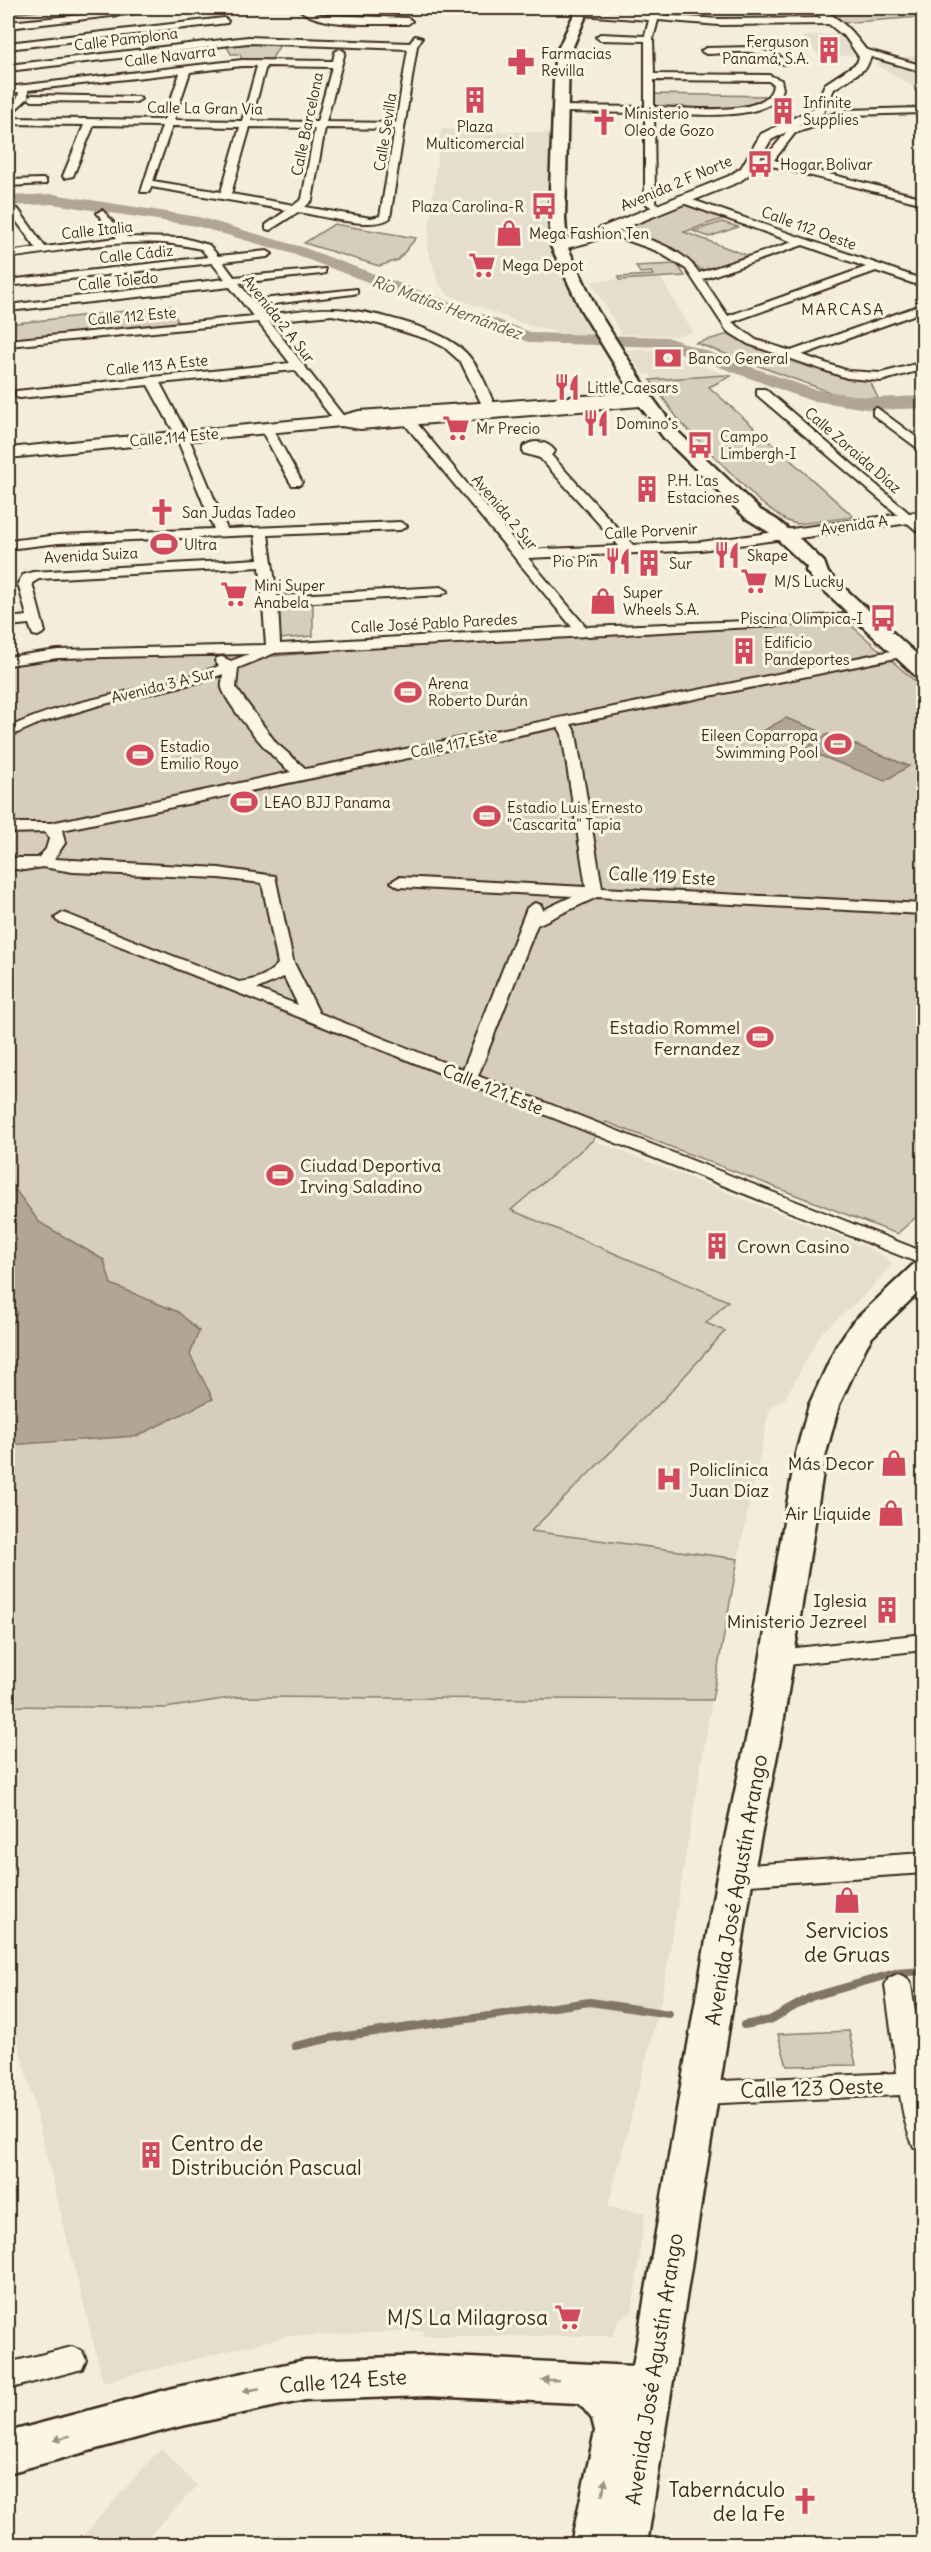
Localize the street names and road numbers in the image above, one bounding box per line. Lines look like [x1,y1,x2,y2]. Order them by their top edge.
street label: Calle Pamplona [73,23,180,55]
street label: Calle Navarra [123,41,217,71]
street label: Calle Barcelona [287,70,327,178]
street label: Calle Sevilla [369,91,401,173]
street label: Calle La Gran Via [147,97,263,119]
street label: Avenida 2 F Norte [617,151,735,215]
street label: Calle 112 Oeste [759,202,859,254]
street label: Calle Italia [60,217,134,243]
street label: Calle Cádiz [98,241,174,267]
street label: Calle Toledo [77,267,159,295]
street label: Avenida 2 A Sur [239,271,319,367]
street label: Calle 112 Este [87,303,177,329]
street label: Calle 113 A Este [105,350,209,380]
street label: Calle Zoraida Díaz [801,403,905,497]
street label: Calle 114 Este [129,424,219,450]
street label: Avenida 2 Sur [468,470,542,554]
street label: Avenida A [819,511,889,539]
street label: Calle Porvenir [604,519,698,543]
street label: Avenida Suiza [44,543,139,567]
street label: Calle José Pablo Paredes [350,609,518,637]
street label: Avenida 3 A Sur [109,663,217,707]
street label: Calle 117 Este [409,726,499,762]
street label: Calle 119 Este [608,862,716,890]
street label: Calle 121 Este [439,1058,547,1120]
street label: Avenida José Agustín Arango [699,1752,773,2028]
street label: Calle 123 Oeste [740,2072,884,2104]
street label: Avenida José Agustín Arango [619,2231,689,2507]
street label: Calle 124 Este [278,2363,408,2399]

